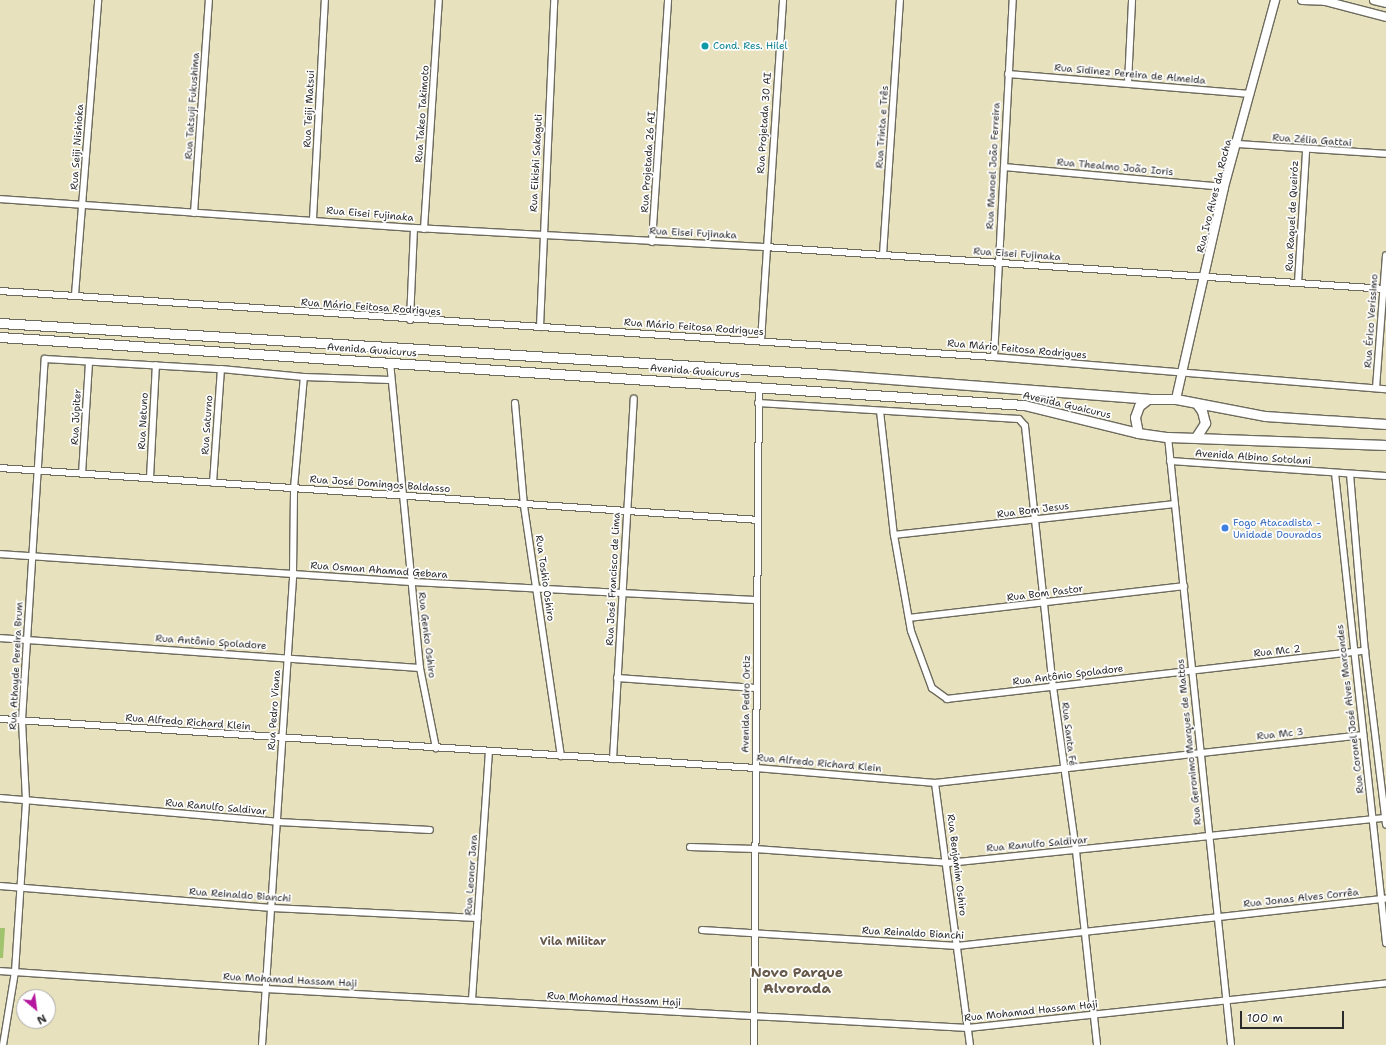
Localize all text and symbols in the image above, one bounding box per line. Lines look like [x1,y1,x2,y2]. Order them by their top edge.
place label: Cond. Res. Hilel [713,40,788,52]
marker: Cond. Res. Hilel [700,41,710,51]
street label: Rua Tatsuji Fukushima [182,52,202,160]
street label: Rua Sidinez Pereira de Almeida [1054,61,1206,87]
street label: Rua Takeo Takimoto [413,65,431,163]
street label: Rua Teiji Matsui [301,70,317,148]
street label: Rua Projetada 30 AI [754,72,774,174]
street label: Rua Trinta e Três [873,85,891,169]
street label: Rua Manoel João Ferreira [984,102,1002,230]
street label: Rua Seiji Nishioka [68,104,86,190]
street label: Rua Projetada 26 AI [638,111,658,213]
street label: Rua Eikishi Sakaguti [527,114,545,212]
street label: Rua Zélia Gattai [1272,131,1352,149]
street label: Rua Ivo Alves da Rocha [1194,138,1234,254]
street label: Rua Thealmo João Ioris [1056,156,1174,178]
street label: Rua Raquel de Queiróz [1283,160,1301,272]
street label: Rua Eisei Fujinaka [326,204,414,224]
street label: Rua Eisei Fujinaka [649,225,737,241]
street label: Rua Eisei Fujinaka [973,245,1061,263]
street label: Rua Érico Veríssimo [1362,274,1380,368]
street label: Rua Mário Feitosa Rodrigues [301,296,441,318]
street label: Rua Mário Feitosa Rodrigues [624,316,764,338]
street label: Rua Mário Feitosa Rodrigues [947,337,1087,361]
street label: Avenida Guaicurus [327,341,417,359]
street label: Avenida Guaicurus [650,362,740,380]
street label: Rua Júpiter [69,389,83,445]
street label: Avenida Guaicurus [1022,389,1112,421]
street label: Rua Netuno [136,392,150,450]
street label: Rua Saturno [199,395,215,455]
street label: Avenida Albino Sotolani [1195,447,1311,467]
street label: Rua José Domingos Baldasso [309,473,451,495]
street label: Rua Bom Jesus [996,500,1070,520]
street label: Rua José Francisco de Lima [604,512,622,646]
place label: Fogo Atacadista - Unidade Dourados [1233,516,1322,540]
marker: Fogo Atacadista - Unidade Dourados [1220,523,1230,533]
street label: Rua Toshio Oshiro [533,534,557,622]
street label: Rua Osman Ahamad Gebara [310,559,448,581]
street label: Rua Bom Pastor [1006,582,1084,604]
street label: Rua Genko Oshiro [416,591,438,679]
street label: Rua Athayde Pereira Brum [7,602,25,730]
street label: Rua Coronel José Alves Marcondes [1334,624,1366,794]
street label: Rua Antônio Spoladore [155,632,267,652]
street label: Rua Mc 2 [1253,643,1301,659]
street label: Avenida Pedro Ortiz [739,655,753,753]
street label: Rua Geronimo Marques de Mattos [1174,658,1204,826]
street label: Rua Antônio Spoladore [1012,662,1124,688]
street label: Rua Pedro Viana [265,669,283,751]
street label: Rua Santa Fé [1059,701,1079,767]
street label: Rua Alfredo Richard Klein [125,712,251,732]
street label: Rua Mc 3 [1256,726,1304,742]
street label: Rua Alfredo Richard Klein [756,752,882,774]
street label: Rua Ranulfo Saldivar [165,797,267,817]
street label: Rua Benjamim Oshiro [945,813,969,917]
street label: Rua Leonor Jara [462,834,480,916]
street label: Rua Ranulfo Saldivar [986,834,1088,854]
street label: Rua Reinaldo Bianchi [189,885,291,905]
street label: Rua Jonas Alves Corrêa [1243,886,1359,910]
street label: Rua Reinaldo Bianchi [862,924,964,942]
district label: Vila Militar [540,935,606,949]
district label: Novo Parque Alvorada [751,964,843,996]
street label: Rua Mohamad Hassam Haji [223,970,357,990]
north arrow [16,989,56,1029]
street label: Rua Mohamad Hassam Haji [547,989,681,1009]
street label: Rua Mohamad Hassam Haji [964,998,1098,1024]
scale bar [1242,1003,1346,1029]
text: N [34,1010,49,1028]
text: 100 m [1247,1010,1283,1026]

